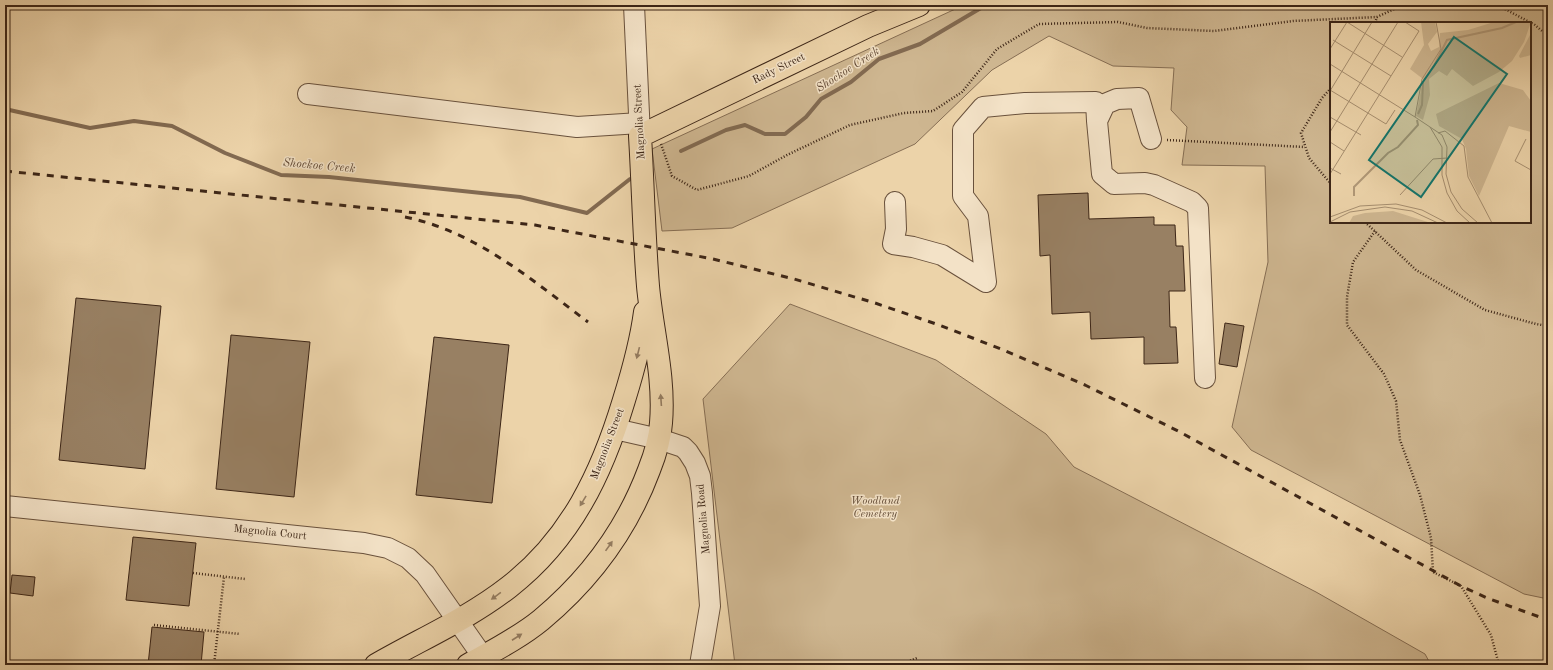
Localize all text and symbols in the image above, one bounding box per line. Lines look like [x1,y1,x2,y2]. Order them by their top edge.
inset map [1330,22,1531,223]
water label: Shockoe Creek [814,45,882,95]
street label: Rady Street [751,51,807,86]
street label: Magnolia Street [633,84,647,160]
water label: Shockoe Creek [282,157,356,175]
one-way arrow [635,347,641,360]
one-way arrow [658,394,665,406]
street label: Magnolia Street [589,407,627,481]
street label: Magnolia Road [695,483,713,555]
one-way arrow [579,496,587,506]
park label: Woodland Cemetery [850,496,900,520]
street label: Magnolia Court [233,524,307,542]
one-way arrow [605,541,613,552]
one-way arrow [491,592,502,601]
one-way arrow [511,633,522,641]

